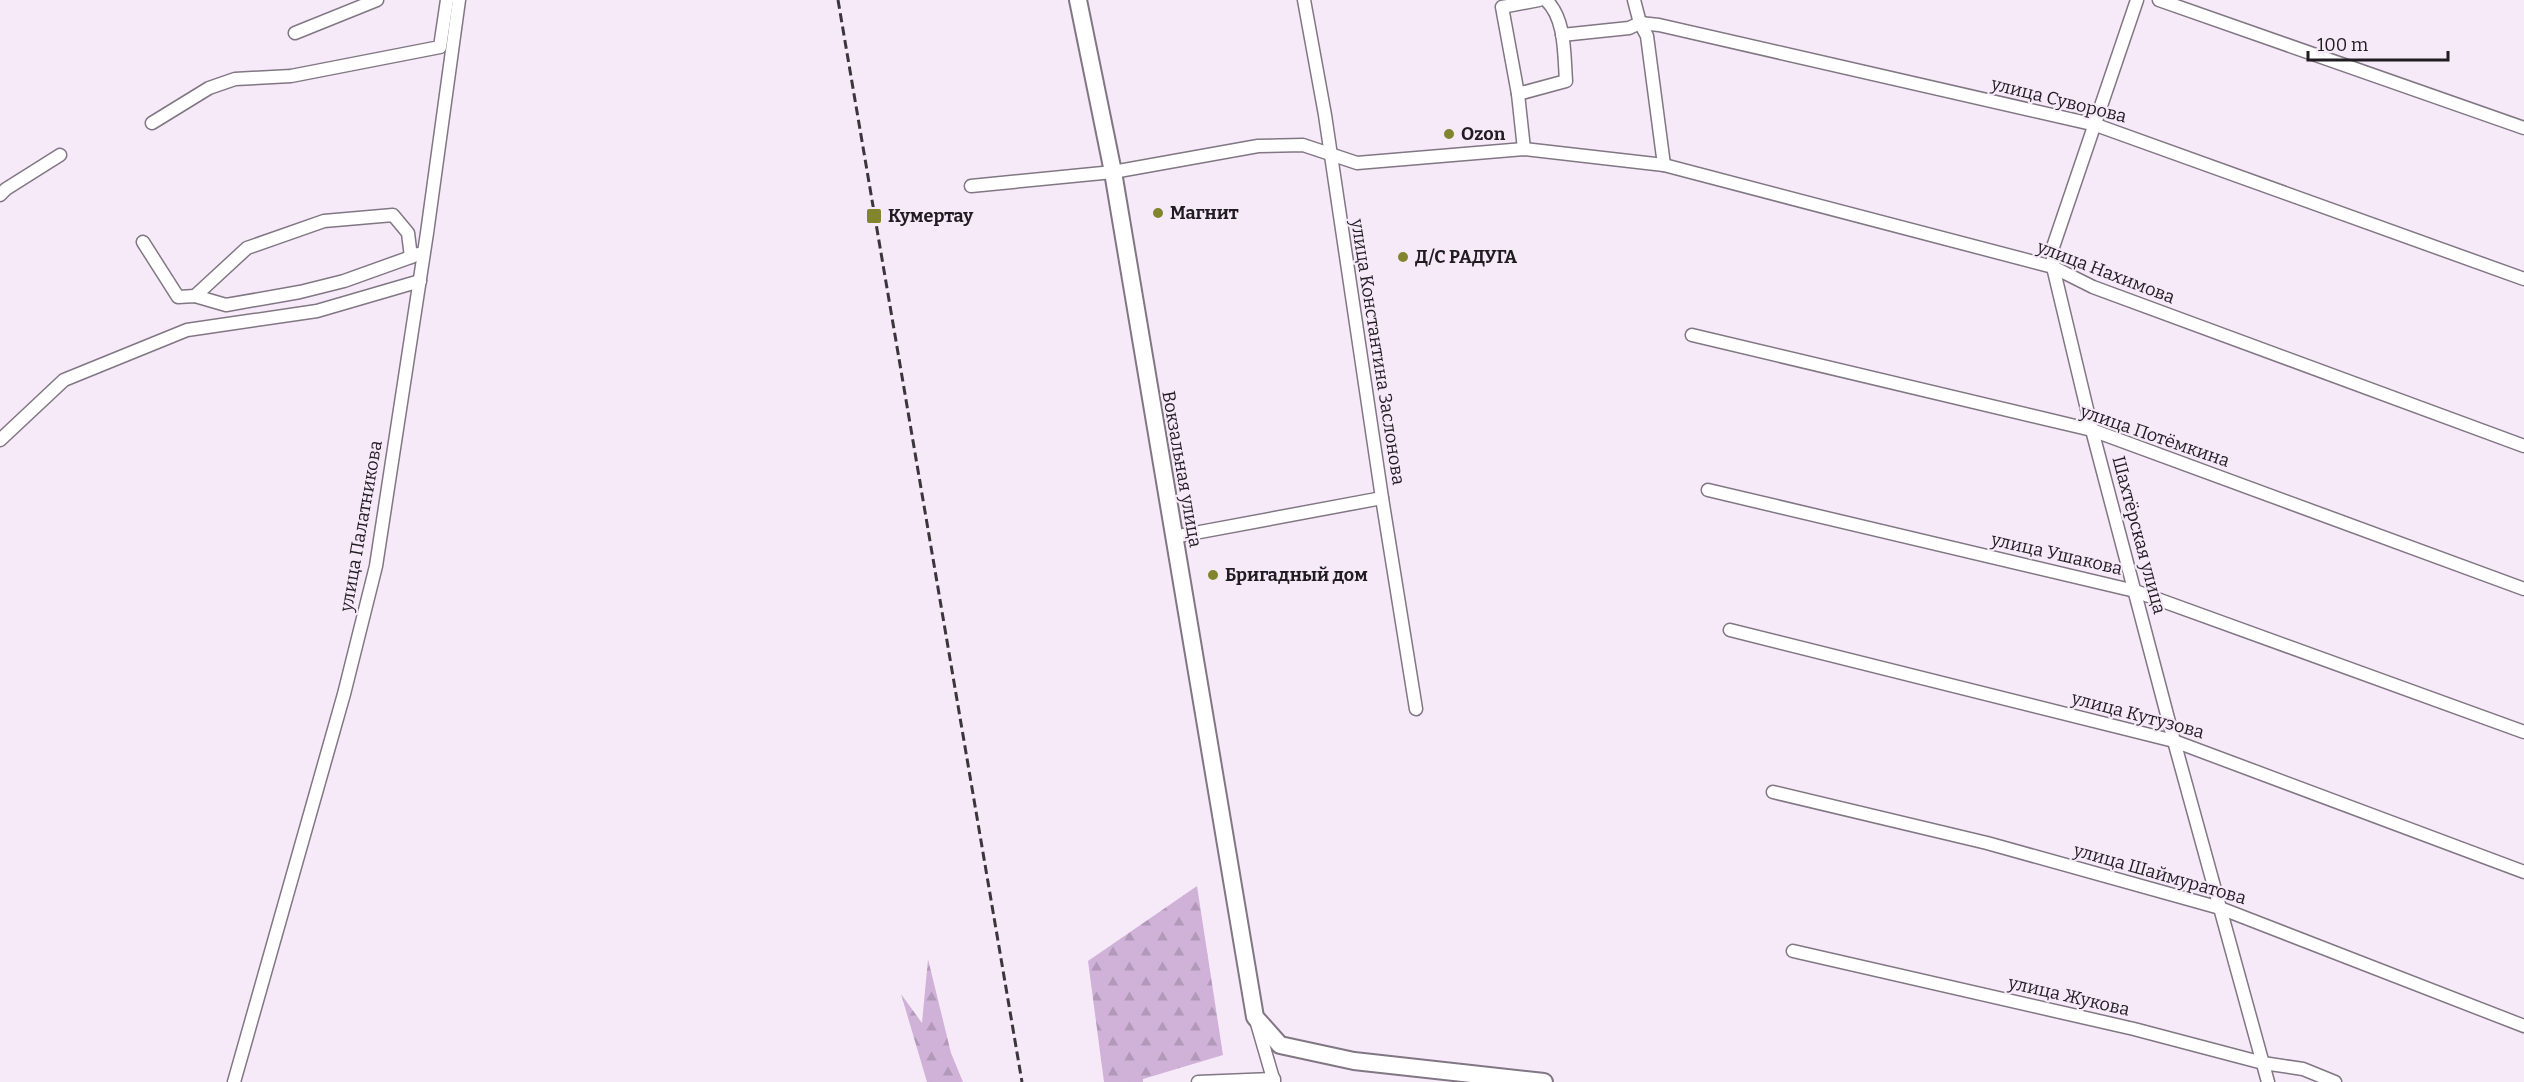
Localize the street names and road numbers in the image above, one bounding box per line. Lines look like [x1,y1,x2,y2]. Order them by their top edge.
street label: улица Суворова [1988,72,2129,128]
street label: улица Константина Заслонова [1346,216,1410,487]
street label: улица Нахимова [2033,235,2178,308]
street label: Вокзальная улица [1157,389,1207,549]
street label: улица Потёмкина [2076,400,2233,472]
street label: улица Палатникова [335,439,387,614]
street label: Шахтёрская улица [2107,454,2171,617]
street label: улица Ушакова [1988,528,2125,580]
street label: улица Кутузова [2068,686,2207,743]
street label: улица Шаймуратова [2070,839,2249,909]
street label: улица Жукова [2005,971,2132,1021]

